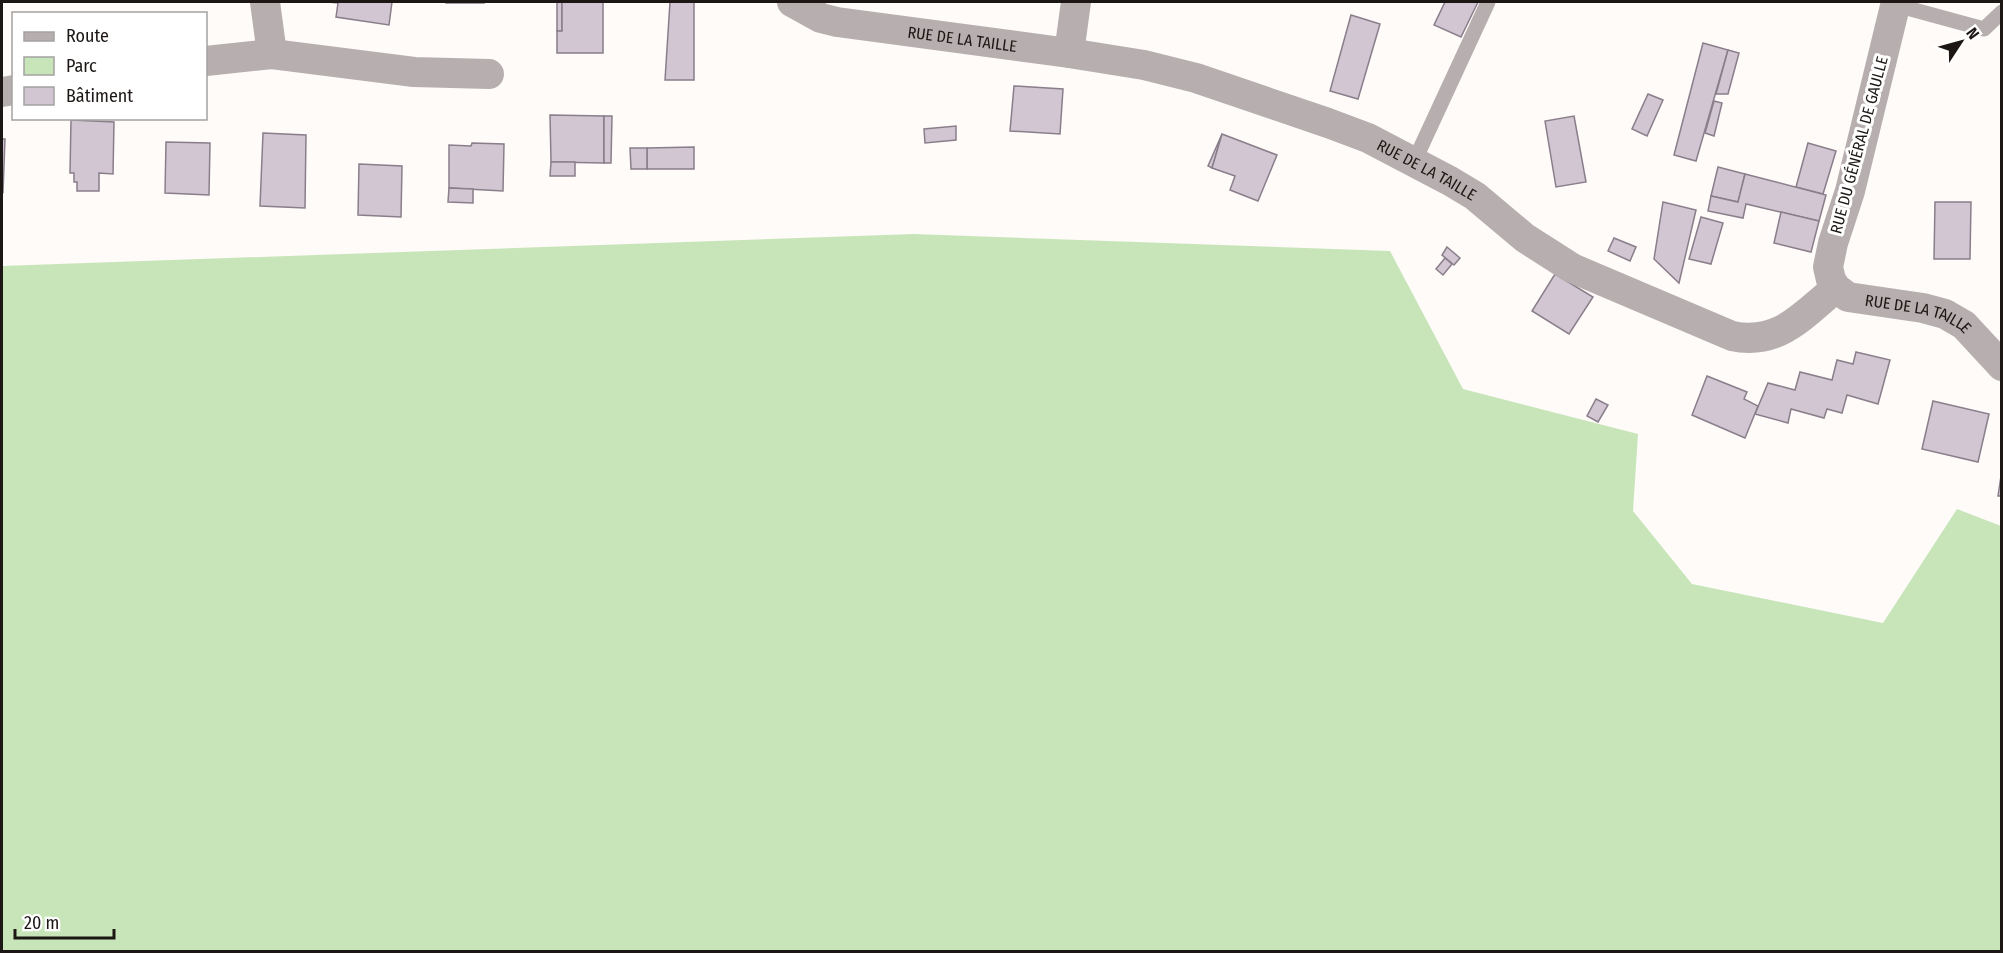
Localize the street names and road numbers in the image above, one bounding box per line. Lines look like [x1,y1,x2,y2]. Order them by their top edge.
street label: RUE DE LA TAILLE [906,22,1018,55]
street label: RUE DU GÉNÉRAL DE GAULLE [1826,54,1892,236]
street label: RUE DE LA TAILLE [1374,135,1480,204]
street label: RUE DE LA TAILLE [1864,290,1976,337]

